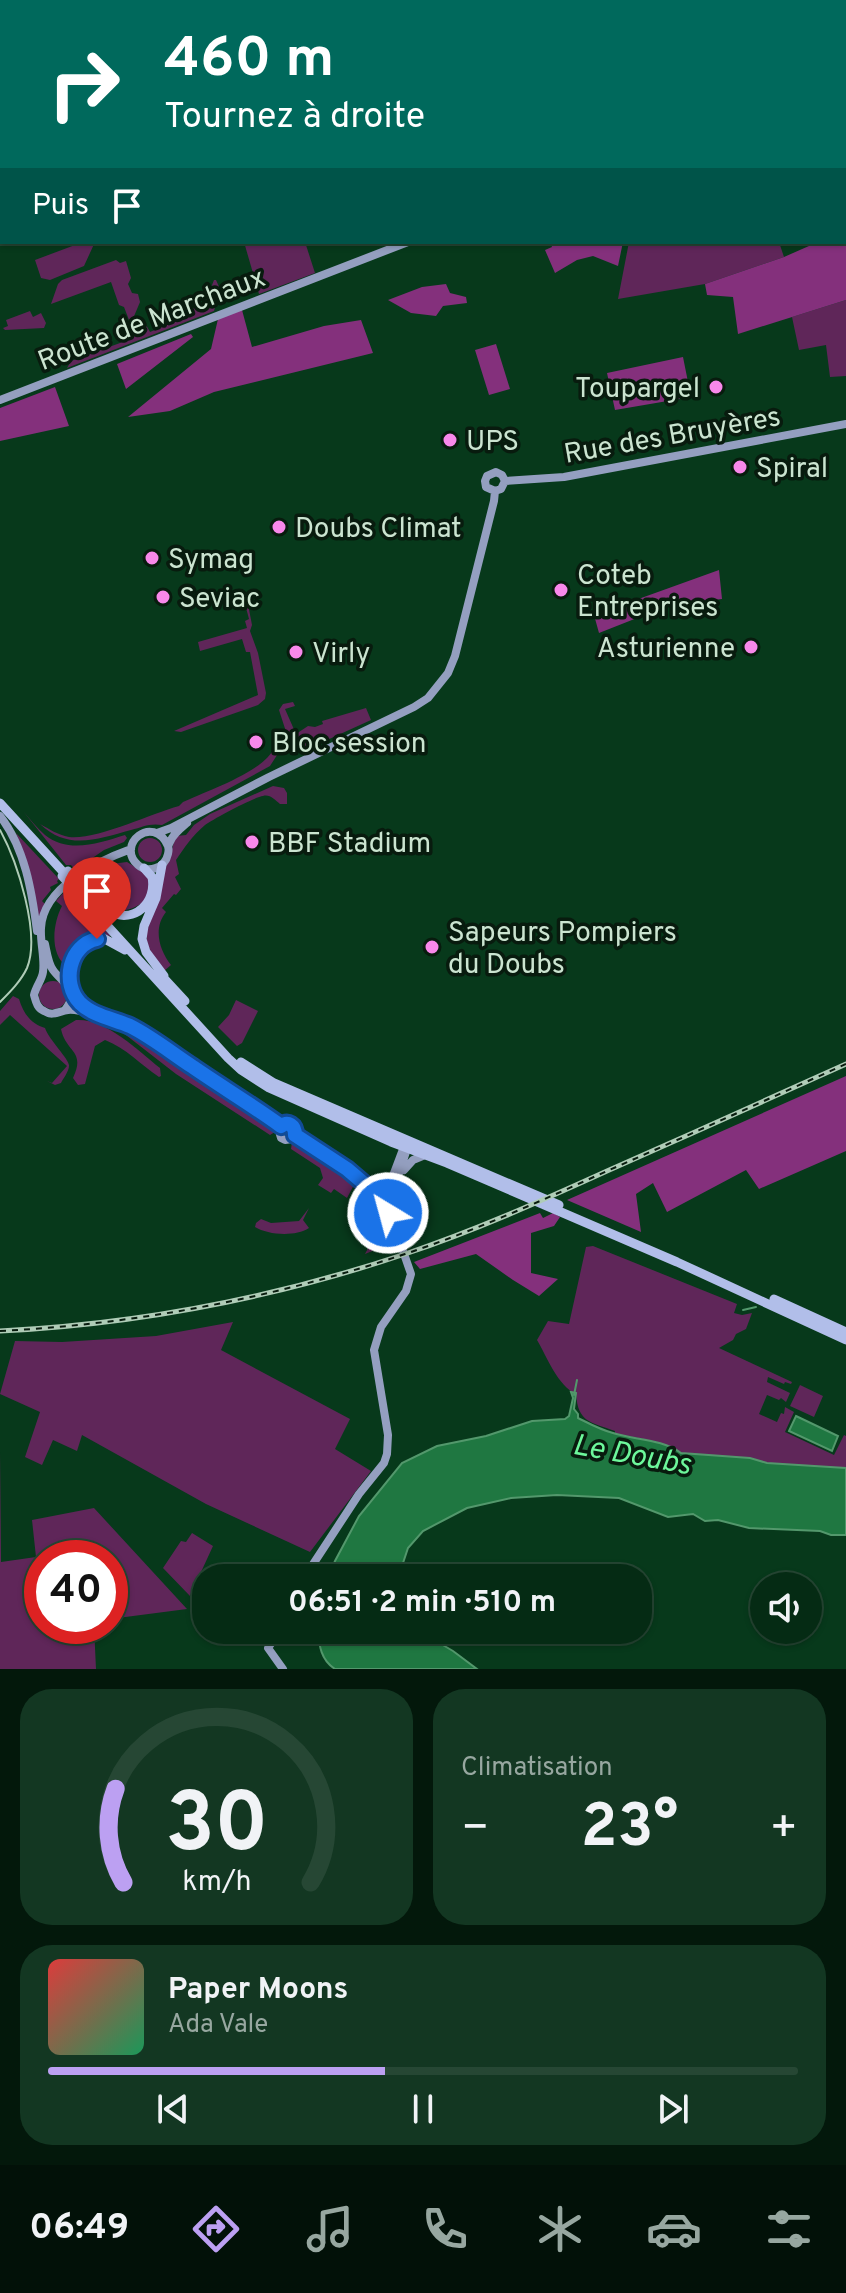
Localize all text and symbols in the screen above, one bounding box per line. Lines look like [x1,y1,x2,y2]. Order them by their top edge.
text: 460 m [164,26,334,96]
icon: right [32,32,136,136]
text: Tournez à droite [164,95,425,141]
icon: arrive [105,184,149,228]
text: Puis [32,188,89,225]
street label: Route de Marchaux [33,261,271,381]
place label: Toupargel [575,372,700,408]
marker: Toupargel [707,378,725,396]
street label: Rue des Bruyères [561,400,784,474]
place label: UPS [466,425,519,461]
marker: UPS [441,431,459,449]
place label: Spiral [756,452,828,488]
marker: Spiral [731,458,749,476]
place label: Doubs Climat [295,512,462,548]
marker: Doubs Climat [270,518,288,536]
place label: Symag [168,543,254,579]
marker: Symag [143,549,161,567]
place label: Coteb Entreprises [577,559,718,627]
marker: Coteb Entreprises [552,581,570,599]
place label: Seviac [179,582,260,618]
marker: Seviac [154,588,172,606]
place label: Asturienne [597,632,735,668]
place label: Virly [312,637,370,673]
marker: Asturienne [742,638,760,656]
marker: Virly [287,643,305,661]
place label: Bloc session [272,727,427,763]
marker: Bloc session [247,733,265,751]
place label: BBF Stadium [268,827,431,863]
marker: BBF Stadium [243,833,261,851]
pin [63,857,131,939]
icon: arrive [75,869,119,913]
place label: Sapeurs Pompiers du Doubs [448,916,677,984]
marker: Sapeurs Pompiers du Doubs [423,938,441,956]
position arrow [346,1171,430,1255]
water label: Le Doubs [569,1428,694,1485]
speed limit sign: 40 [24,1540,128,1644]
map controls [750,1572,822,1644]
button: sound [750,1572,822,1644]
text: 06:51 · 2 min · 510 m [288,1585,556,1622]
text: Climatisation [461,1752,613,1785]
text: 30 [165,1776,268,1881]
text: 23° [581,1792,678,1868]
text: − [461,1802,489,1858]
text: + [770,1802,798,1858]
text: km/h [182,1865,251,1901]
text: Paper Moons [168,1972,348,2009]
text: Ada Vale [168,2009,268,2042]
icon: previous [151,2087,195,2131]
icon: pause [401,2087,445,2131]
icon: next [651,2087,695,2131]
icon: directions [188,2201,244,2257]
icon: music [302,2201,358,2257]
icon: phone [417,2201,473,2257]
icon: climate [532,2201,588,2257]
icon: car [646,2201,702,2257]
icon: filters [761,2201,817,2257]
text: 06:49 [29,2206,129,2252]

